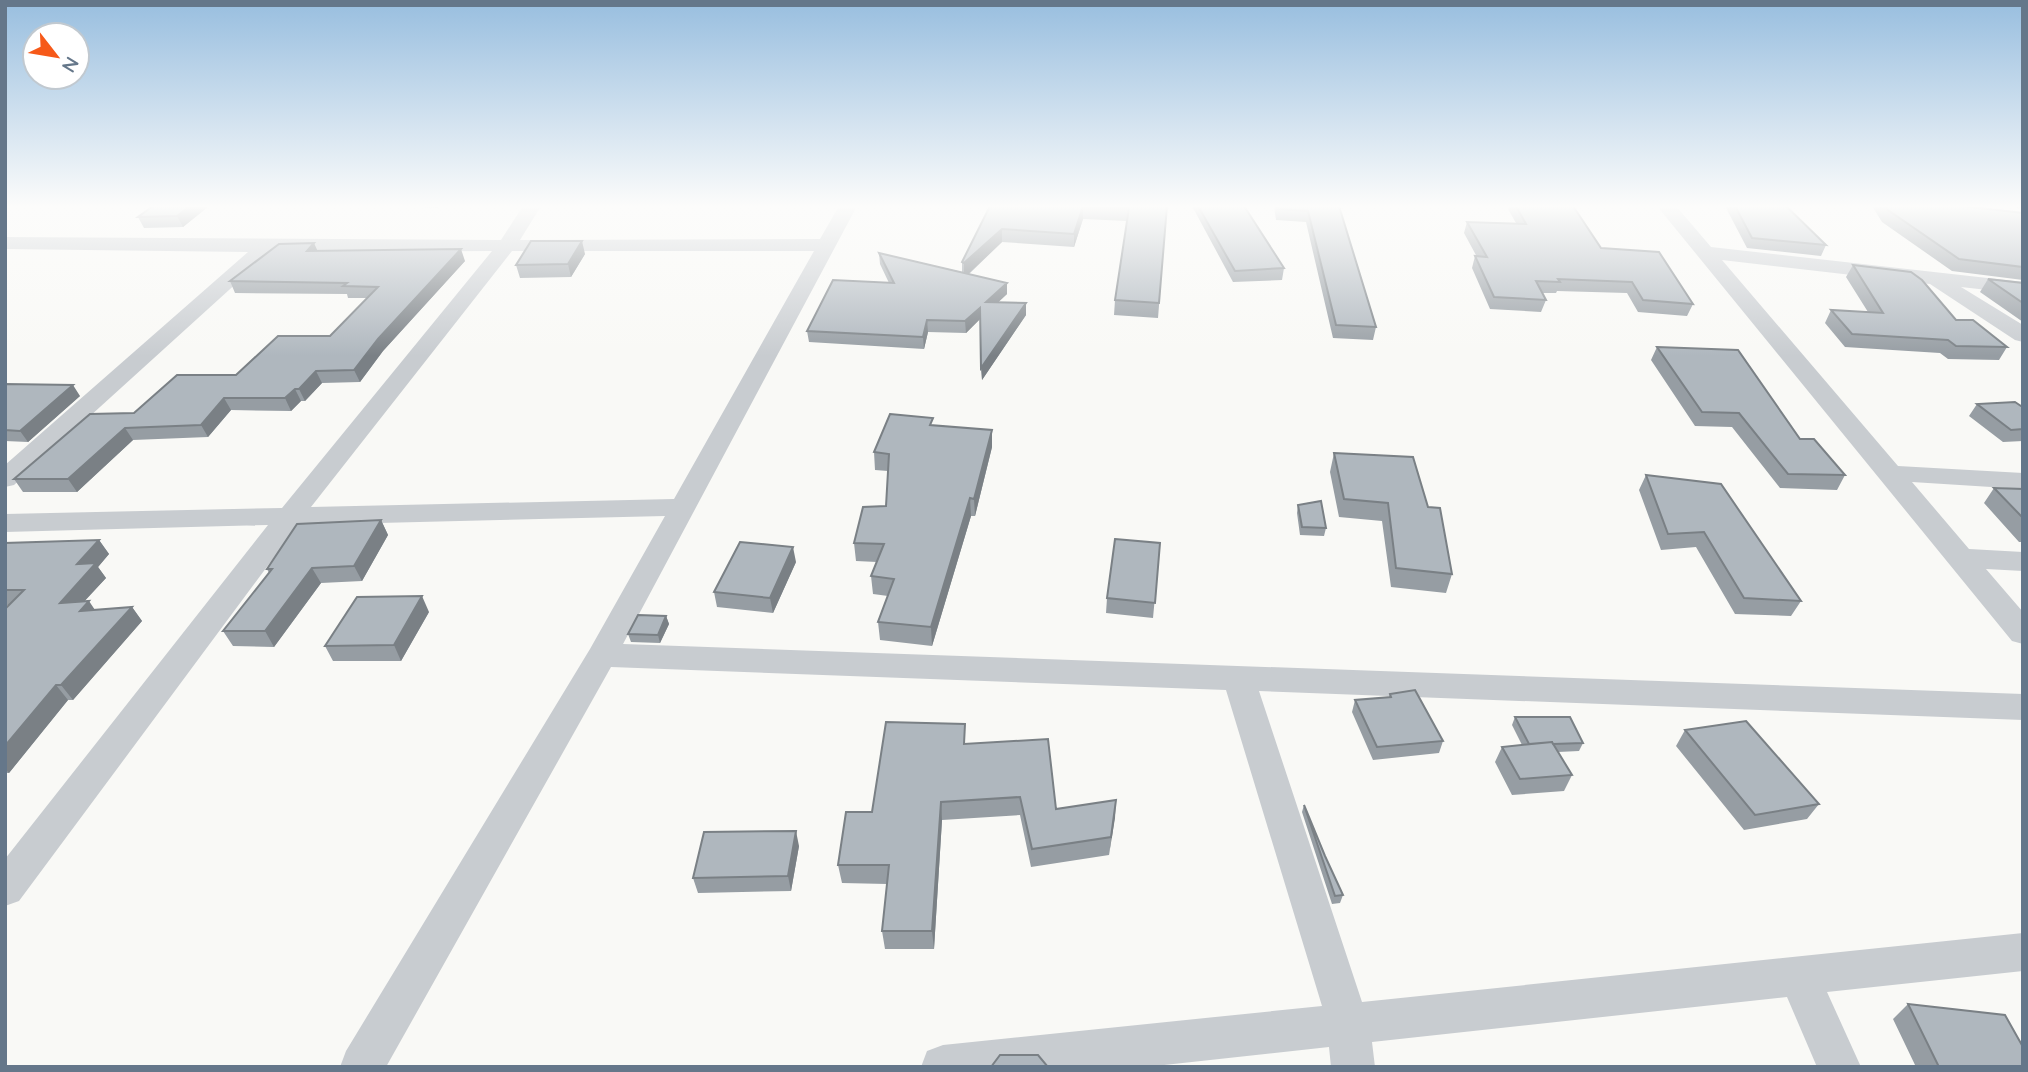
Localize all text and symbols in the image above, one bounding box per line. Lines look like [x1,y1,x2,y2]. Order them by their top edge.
north arrow [21,21,91,91]
text: N [57,53,84,77]

